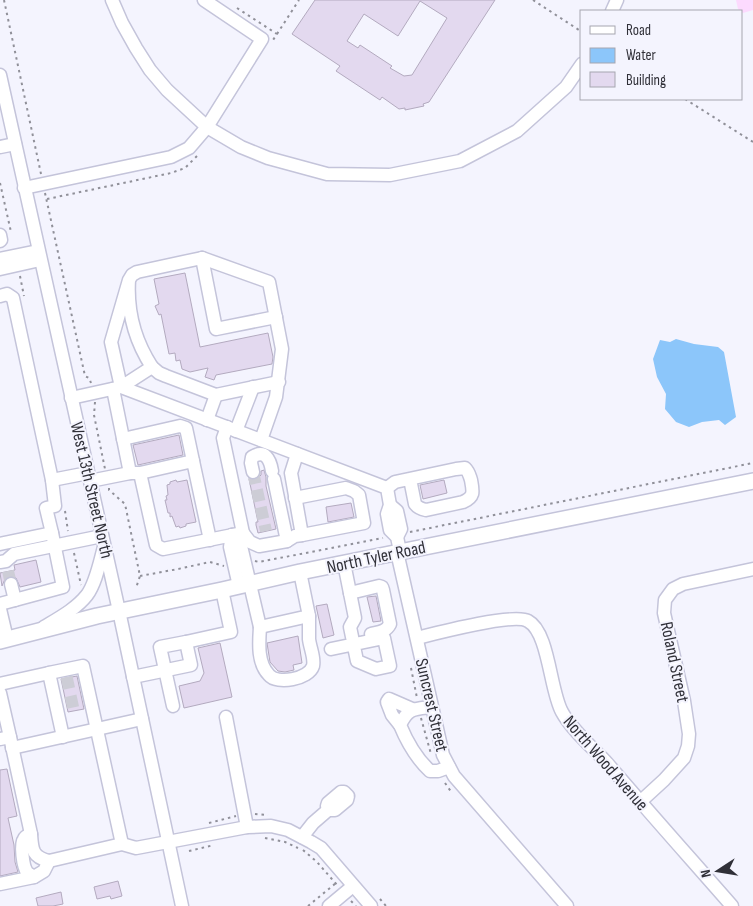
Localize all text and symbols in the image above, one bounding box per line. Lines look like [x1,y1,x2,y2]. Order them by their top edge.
legend [580,10,743,100]
text: Road [626,21,651,40]
text: Water [626,46,657,65]
text: Building [626,71,666,90]
street label: West 13th Street North [66,420,117,560]
street label: North Tyler Road [325,537,427,578]
street label: Roland Street [656,620,693,705]
street label: Suncrest Street [411,657,453,754]
street label: North Wood Avenue [559,712,653,815]
north arrow [693,846,743,896]
text: N [697,868,715,879]

